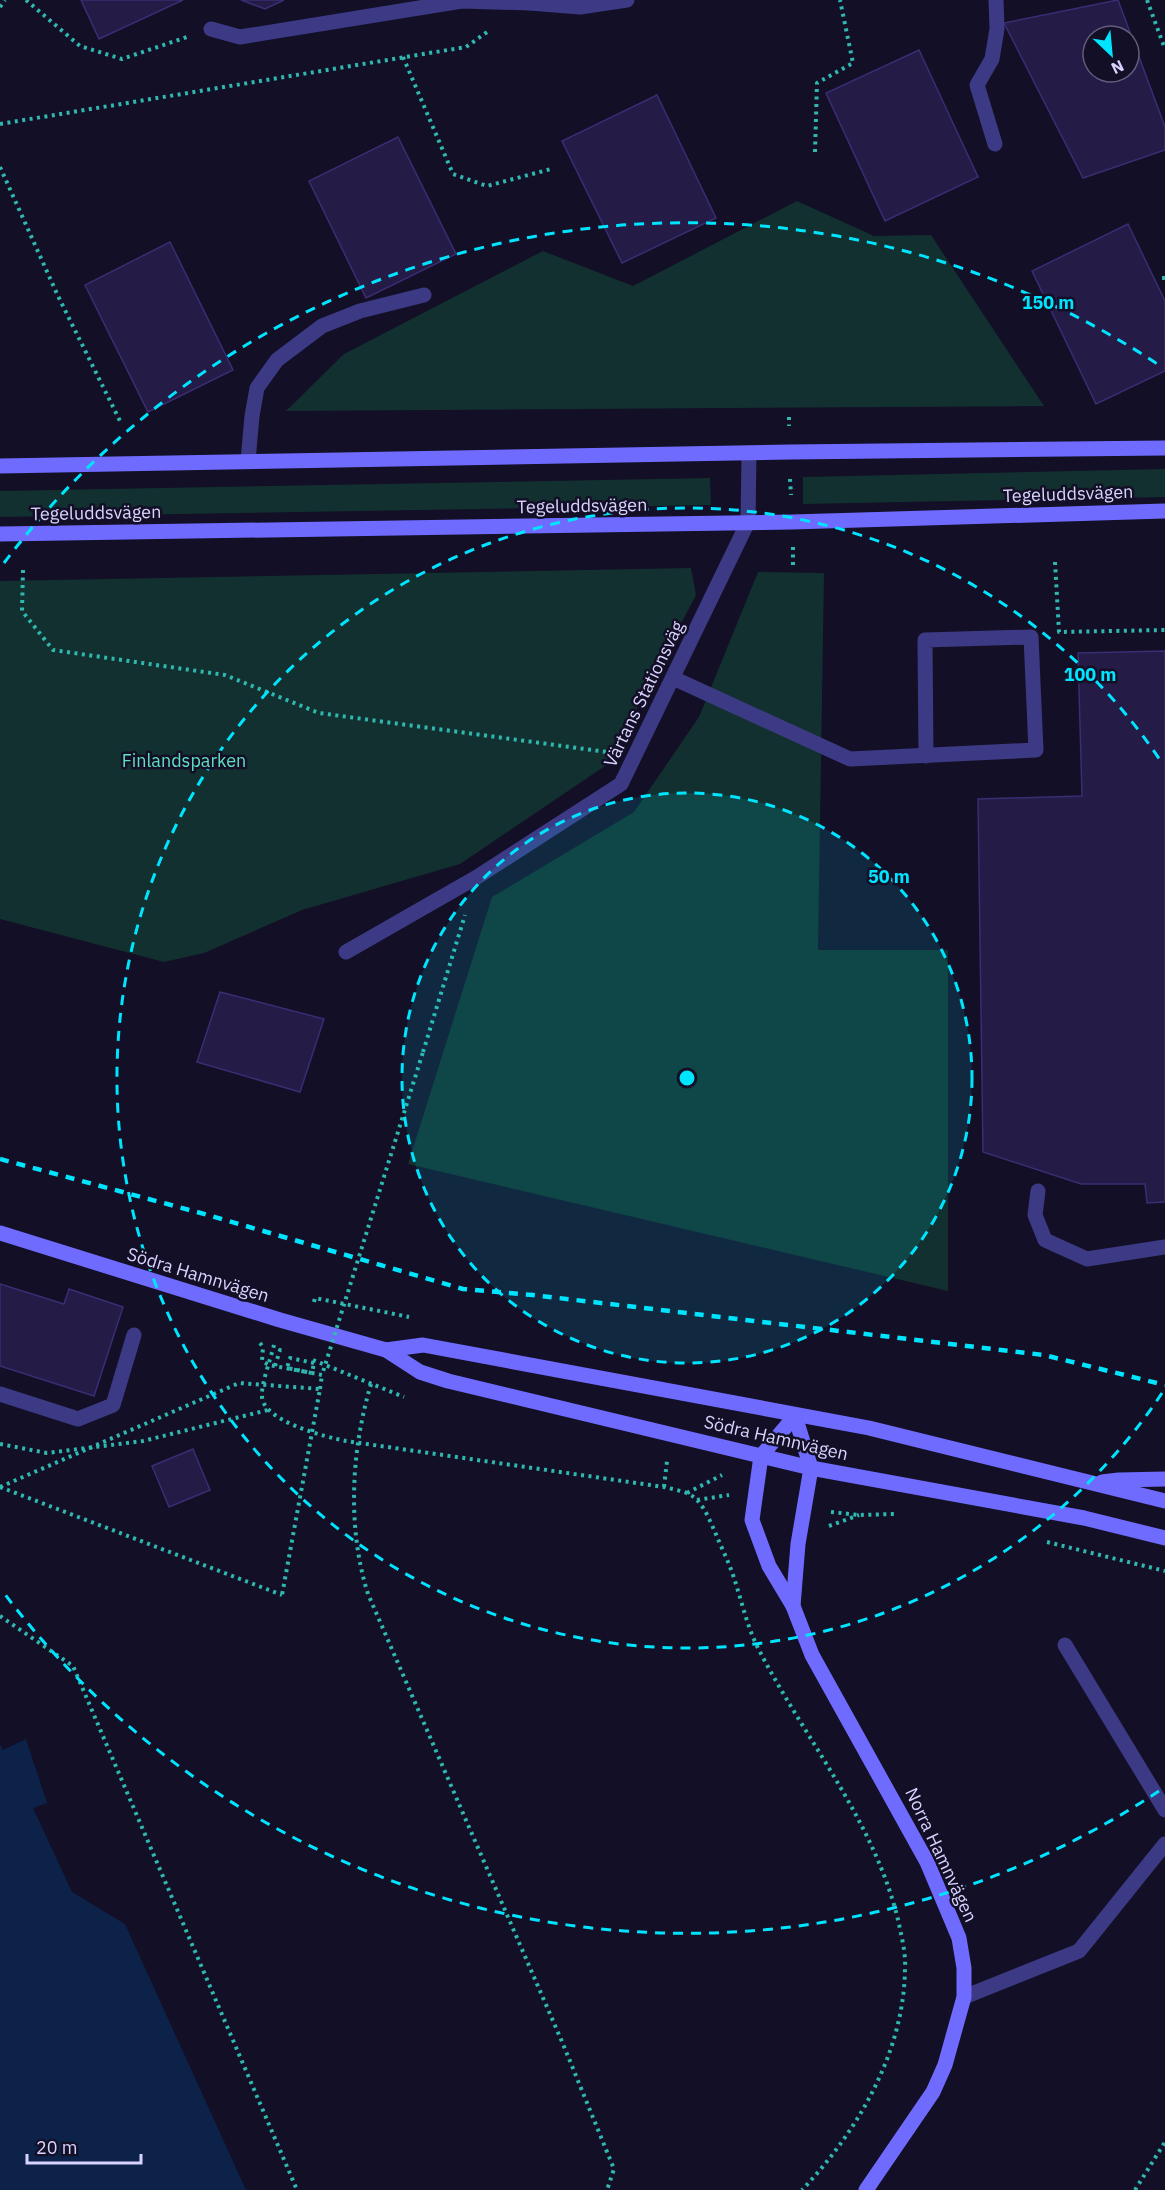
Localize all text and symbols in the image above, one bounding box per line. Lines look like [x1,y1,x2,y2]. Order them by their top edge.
north arrow [1081,24,1141,84]
text: N [1108,56,1127,79]
text: 150 m [1022,291,1074,314]
street label: Tegeluddsvägen [1002,480,1134,507]
street label: Tegeluddsvägen [516,493,648,518]
street label: Tegeluddsvägen [30,500,162,525]
street label: Värtans Stationsväg [598,617,689,771]
text: 100 m [1064,663,1116,686]
park label: Finlandsparken [122,749,246,772]
text: 50 m [868,865,910,888]
centre of rings [677,1068,697,1088]
street label: Södra Hamnvägen [124,1242,272,1307]
street label: Södra Hamnvägen [702,1410,850,1465]
street label: Norra Hamnvägen [900,1784,983,1926]
scale bar [27,2127,141,2165]
text: 20 m [36,2136,78,2159]

